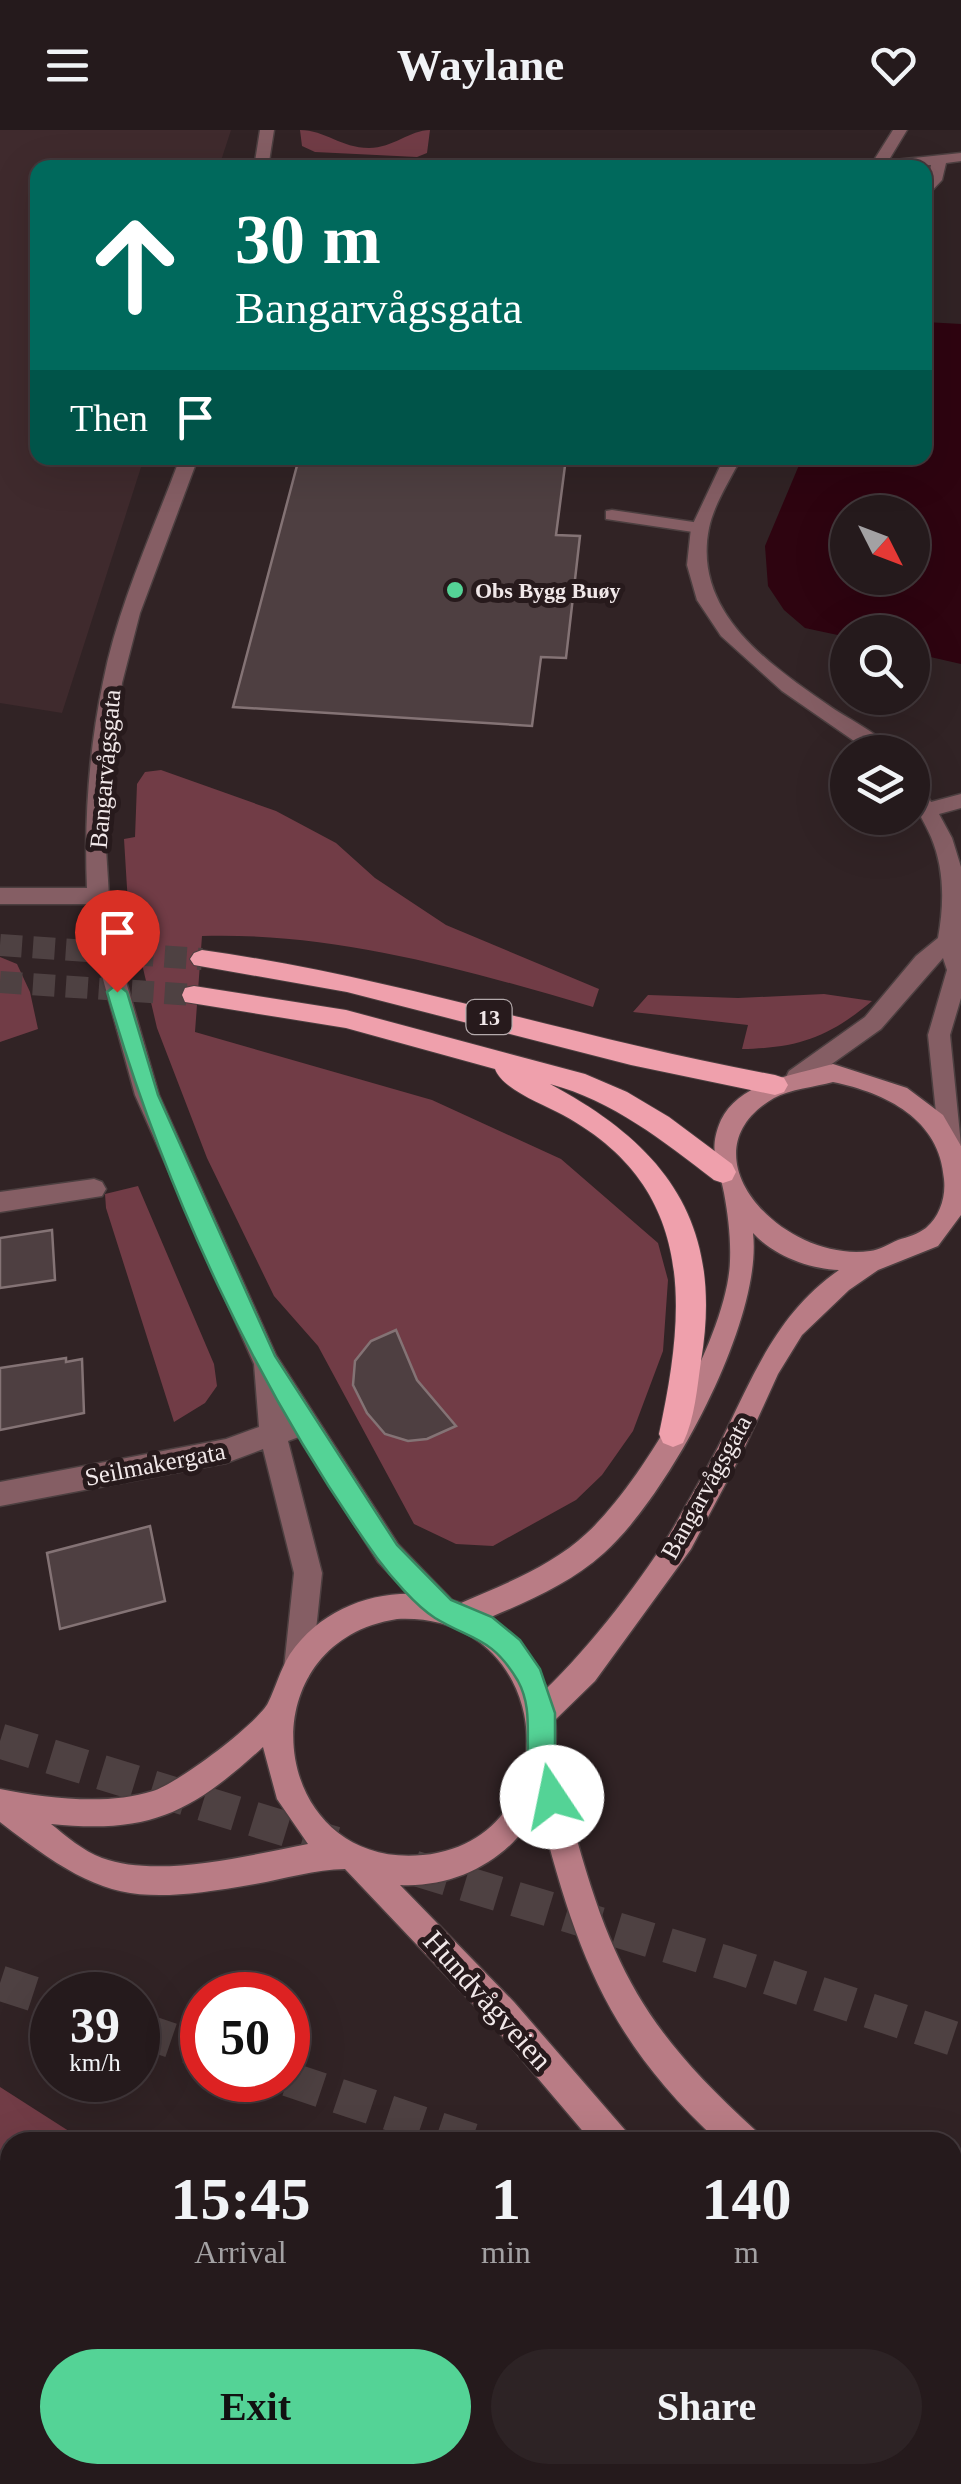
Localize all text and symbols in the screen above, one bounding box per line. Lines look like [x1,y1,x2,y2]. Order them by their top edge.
icon: menu [40,38,95,93]
icon: heart [866,38,921,93]
text: Waylane [397,40,564,90]
icon: ahead [70,200,200,330]
text: 30 m [235,201,381,278]
text: Bangarvågsgata [235,283,522,333]
icon: arrive [168,390,223,445]
text: Then [70,397,148,439]
north arrow [830,495,930,595]
map controls [830,495,930,835]
place label: Obs Bygg Buøy [475,578,621,603]
marker: Obs Bygg Buøy [444,579,466,601]
button: search [830,615,930,715]
street label: Bangarvågsgata [85,688,125,850]
button: layers [830,735,930,835]
pin [75,890,160,993]
icon: arrive [90,905,145,960]
road number: 13 [466,1000,512,1034]
street label: Bangarvågsgata [655,1411,757,1563]
street label: Seilmakergata [82,1437,228,1491]
position arrow [500,1745,604,1849]
street label: Hundvågveien [417,1924,559,2076]
speed limit sign: 50 [180,1972,310,2102]
text: 39 [70,1997,120,2053]
text: km/h [69,2049,121,2076]
text: 15:45 [171,2166,311,2232]
text: 1 [491,2166,521,2232]
text: 140 [701,2166,791,2232]
text: Arrival [194,2234,287,2270]
text: min [481,2234,531,2270]
text: m [734,2234,759,2270]
button: Exit [40,2349,471,2464]
button: Share [491,2349,922,2464]

